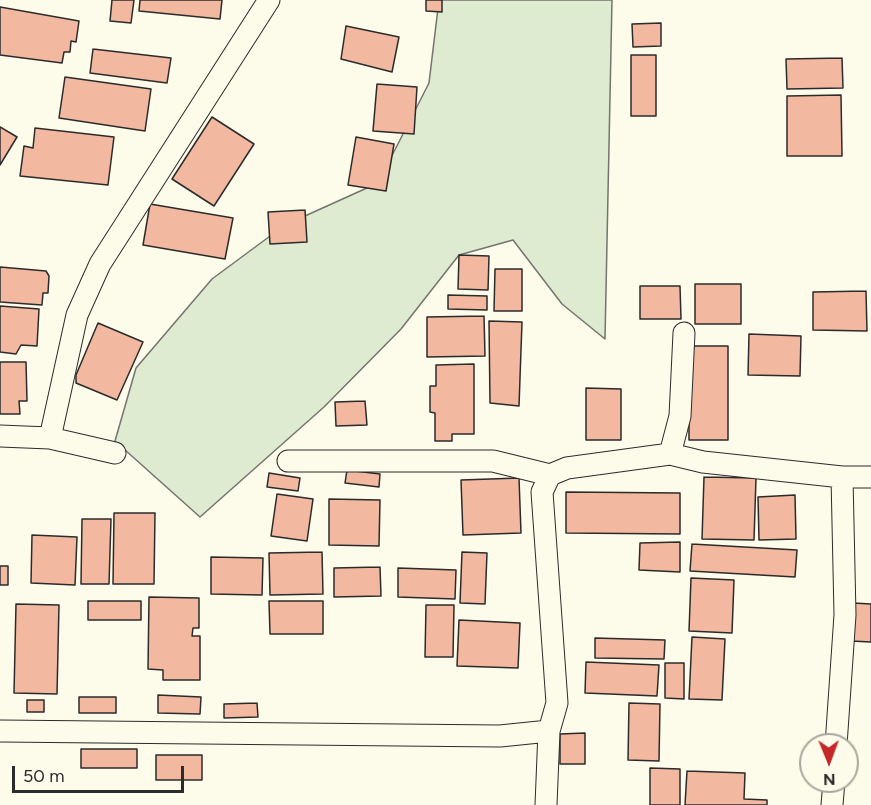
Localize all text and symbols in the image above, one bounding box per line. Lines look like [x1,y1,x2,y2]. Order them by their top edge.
north arrow [799,733,859,793]
scale bar [15,754,188,792]
text: 50 m [23,765,65,787]
text: N [823,770,836,789]

